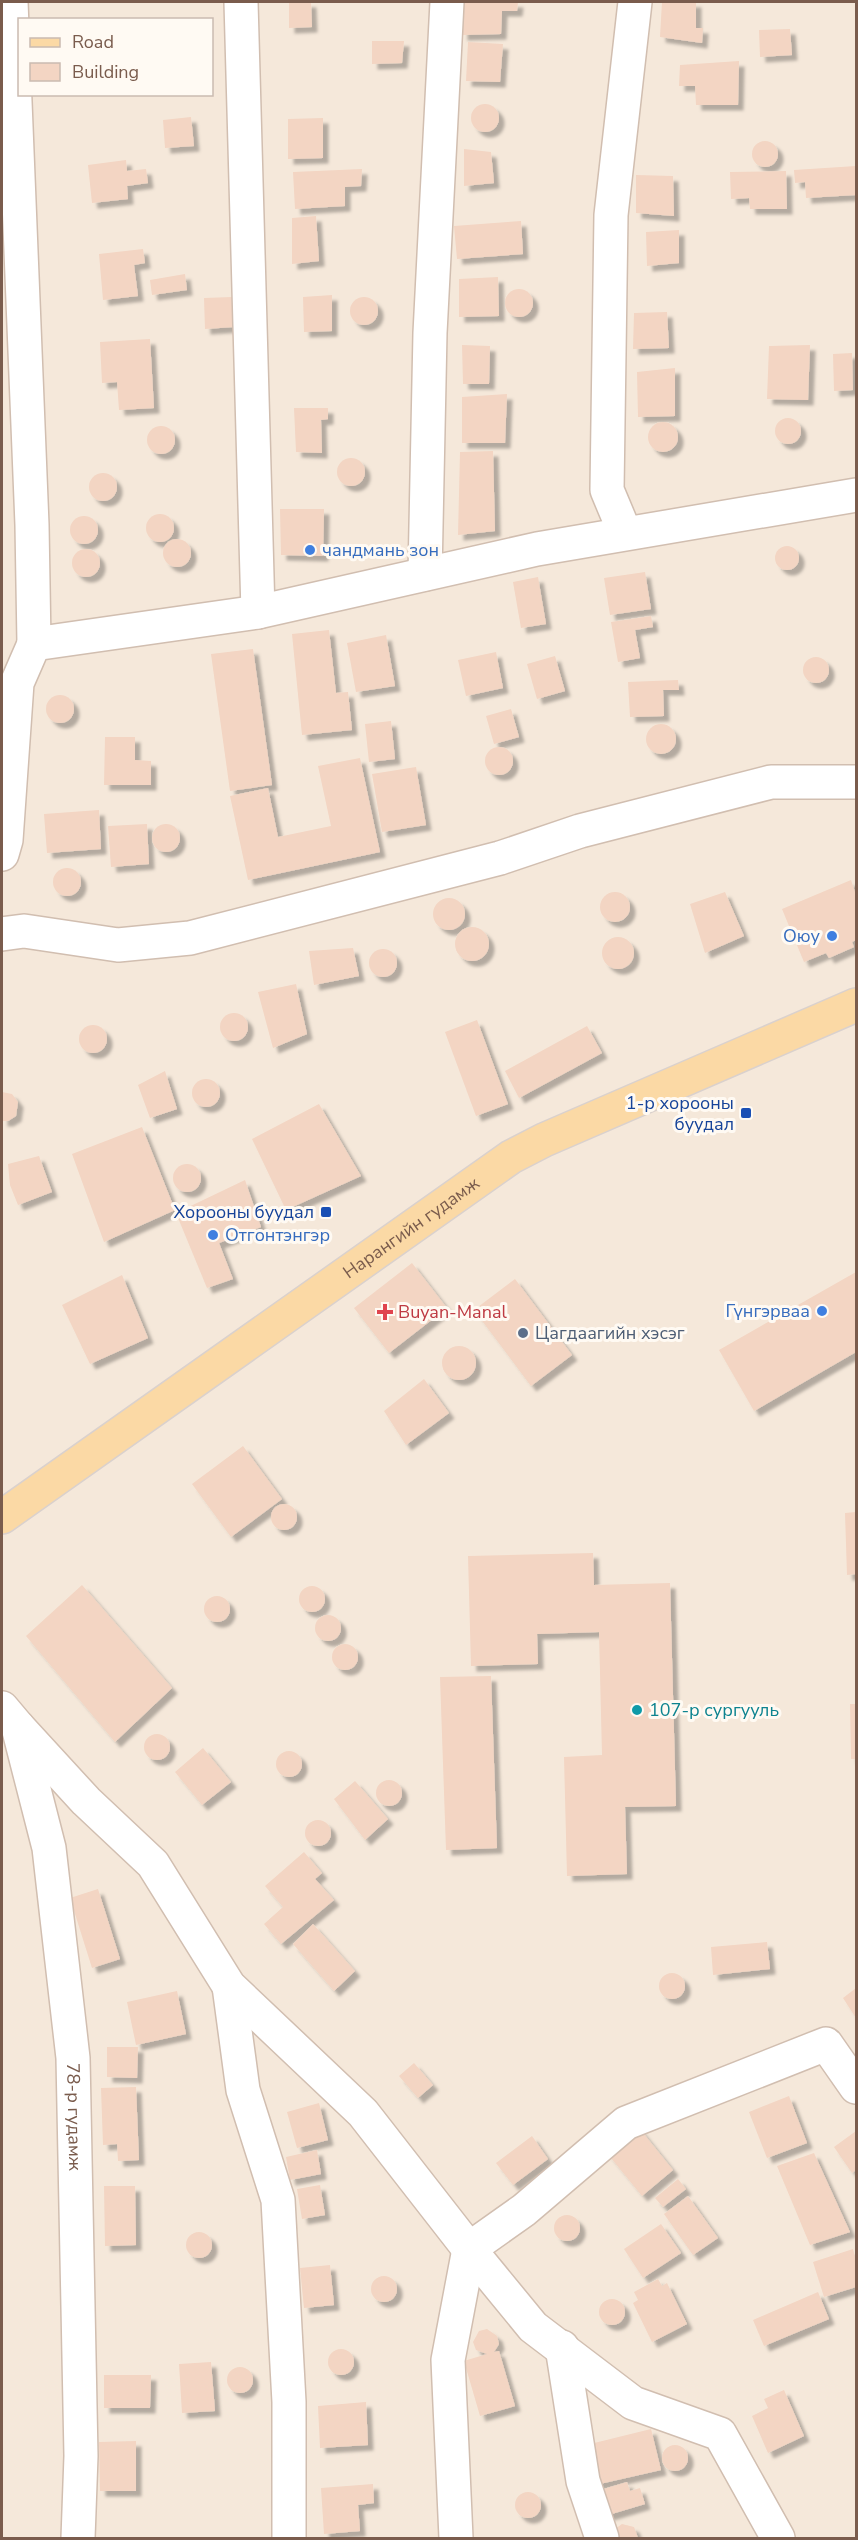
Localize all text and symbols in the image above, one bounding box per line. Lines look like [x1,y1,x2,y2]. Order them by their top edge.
legend [18,18,213,96]
text: Road [72,30,114,54]
text: Building [72,60,139,84]
place label: чандмань зон [322,538,439,562]
marker: чандмань зон [303,543,317,557]
place label: Оюу [783,924,821,948]
marker: Оюу [825,929,839,943]
place label: 1-р хорооны буудал [626,1091,734,1136]
marker: 1-р хорооны буудал [739,1106,753,1120]
street label: Нарангийн гудамж [338,1171,485,1284]
place label: Хорооны буудал [173,1200,314,1224]
marker: Хорооны буудал [319,1205,333,1219]
place label: Отгонтэнгэр [225,1223,330,1247]
marker: Отгонтэнгэр [206,1228,220,1242]
place label: Гүнгэрваа [725,1299,810,1323]
place label: Buyan-Manal [398,1300,507,1324]
marker: Buyan-Manal [376,1303,394,1321]
marker: Гүнгэрваа [815,1304,829,1318]
place label: Цагдаагийн хэсэг [535,1321,685,1345]
marker: Цагдаагийн хэсэг [516,1326,530,1340]
place label: 107-р сургууль [649,1698,779,1722]
marker: 107-р сургууль [630,1703,644,1717]
street label: 78-р гудамж [61,2063,87,2172]

